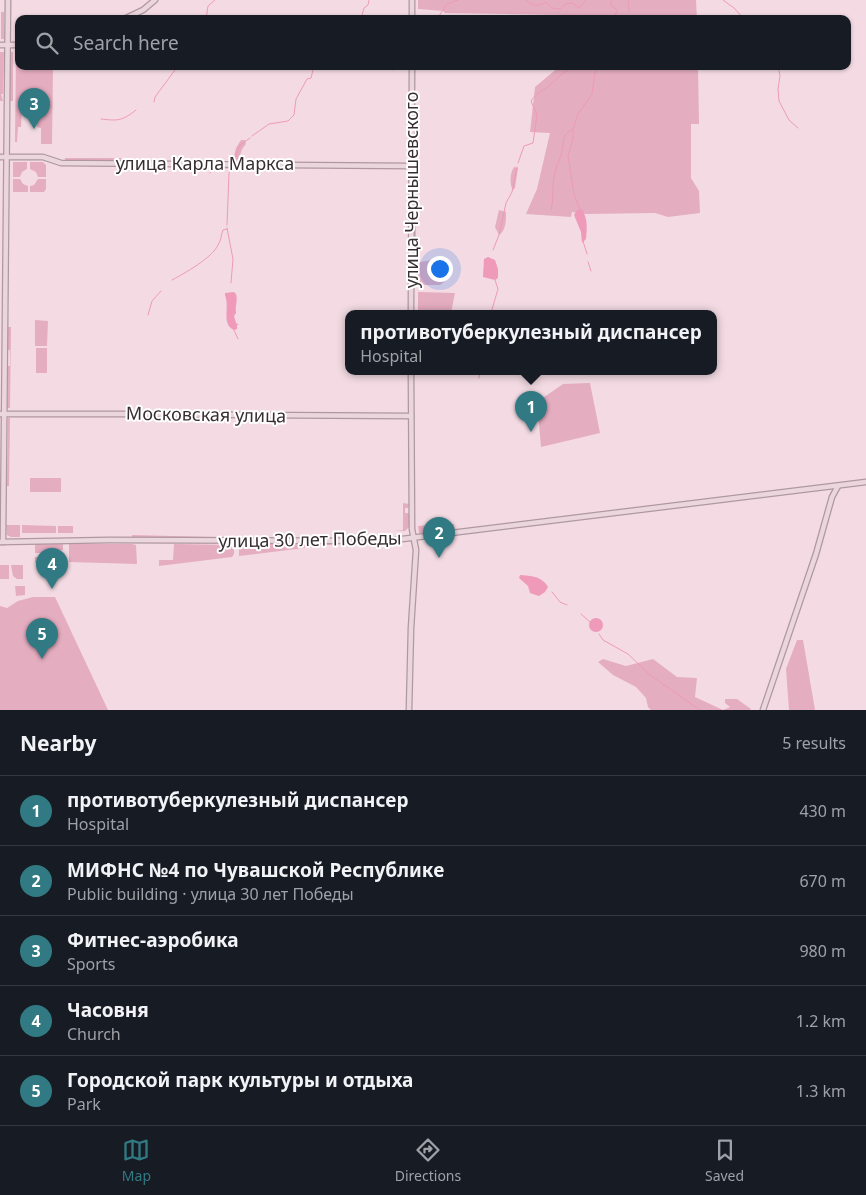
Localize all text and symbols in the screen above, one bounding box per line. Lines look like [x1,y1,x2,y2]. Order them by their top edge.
search box [15,15,851,70]
icon: search [33,29,61,57]
text: Search here [73,30,179,56]
pin: 3 [18,88,50,129]
street label: улица Чернышевского [399,92,423,288]
street label: улица Карла Маркса [116,151,294,175]
your location [427,256,453,282]
popup [345,310,717,375]
text: противотуберкулезный диспансер [360,319,702,345]
text: Hospital [360,345,422,367]
pin: 1 [515,391,547,432]
street label: Московская улица [126,401,286,427]
pin: 2 [423,517,455,558]
street label: улица 30 лет Победы [218,525,402,553]
pin: 4 [36,548,68,589]
pin: 5 [26,618,58,659]
text: Nearby [20,729,96,757]
text: 5 results [782,732,846,754]
text: противотуберкулезный диспансер [67,787,409,813]
text: 1 [31,800,41,822]
text: 430 m [799,800,846,822]
text: Hospital [67,813,129,835]
text: МИФНС №4 по Чувашской Республике [67,857,444,883]
text: 2 [31,870,41,892]
text: 670 m [799,870,846,892]
text: Public building · улица 30 лет Победы [67,883,354,905]
text: Фитнес-аэробика [67,927,239,953]
text: 3 [31,940,41,962]
text: 980 m [799,940,846,962]
text: Sports [67,953,115,975]
text: Часовня [67,997,149,1023]
text: 4 [31,1010,41,1032]
text: 1.2 km [796,1010,846,1032]
text: Church [67,1023,121,1045]
text: Городской парк культуры и отдыха [67,1067,413,1093]
text: 5 [31,1080,41,1102]
text: 1.3 km [796,1080,846,1102]
text: Park [67,1093,101,1115]
tab: Map [122,1136,151,1185]
tab: Directions [395,1136,461,1185]
tab: Saved [705,1136,744,1185]

